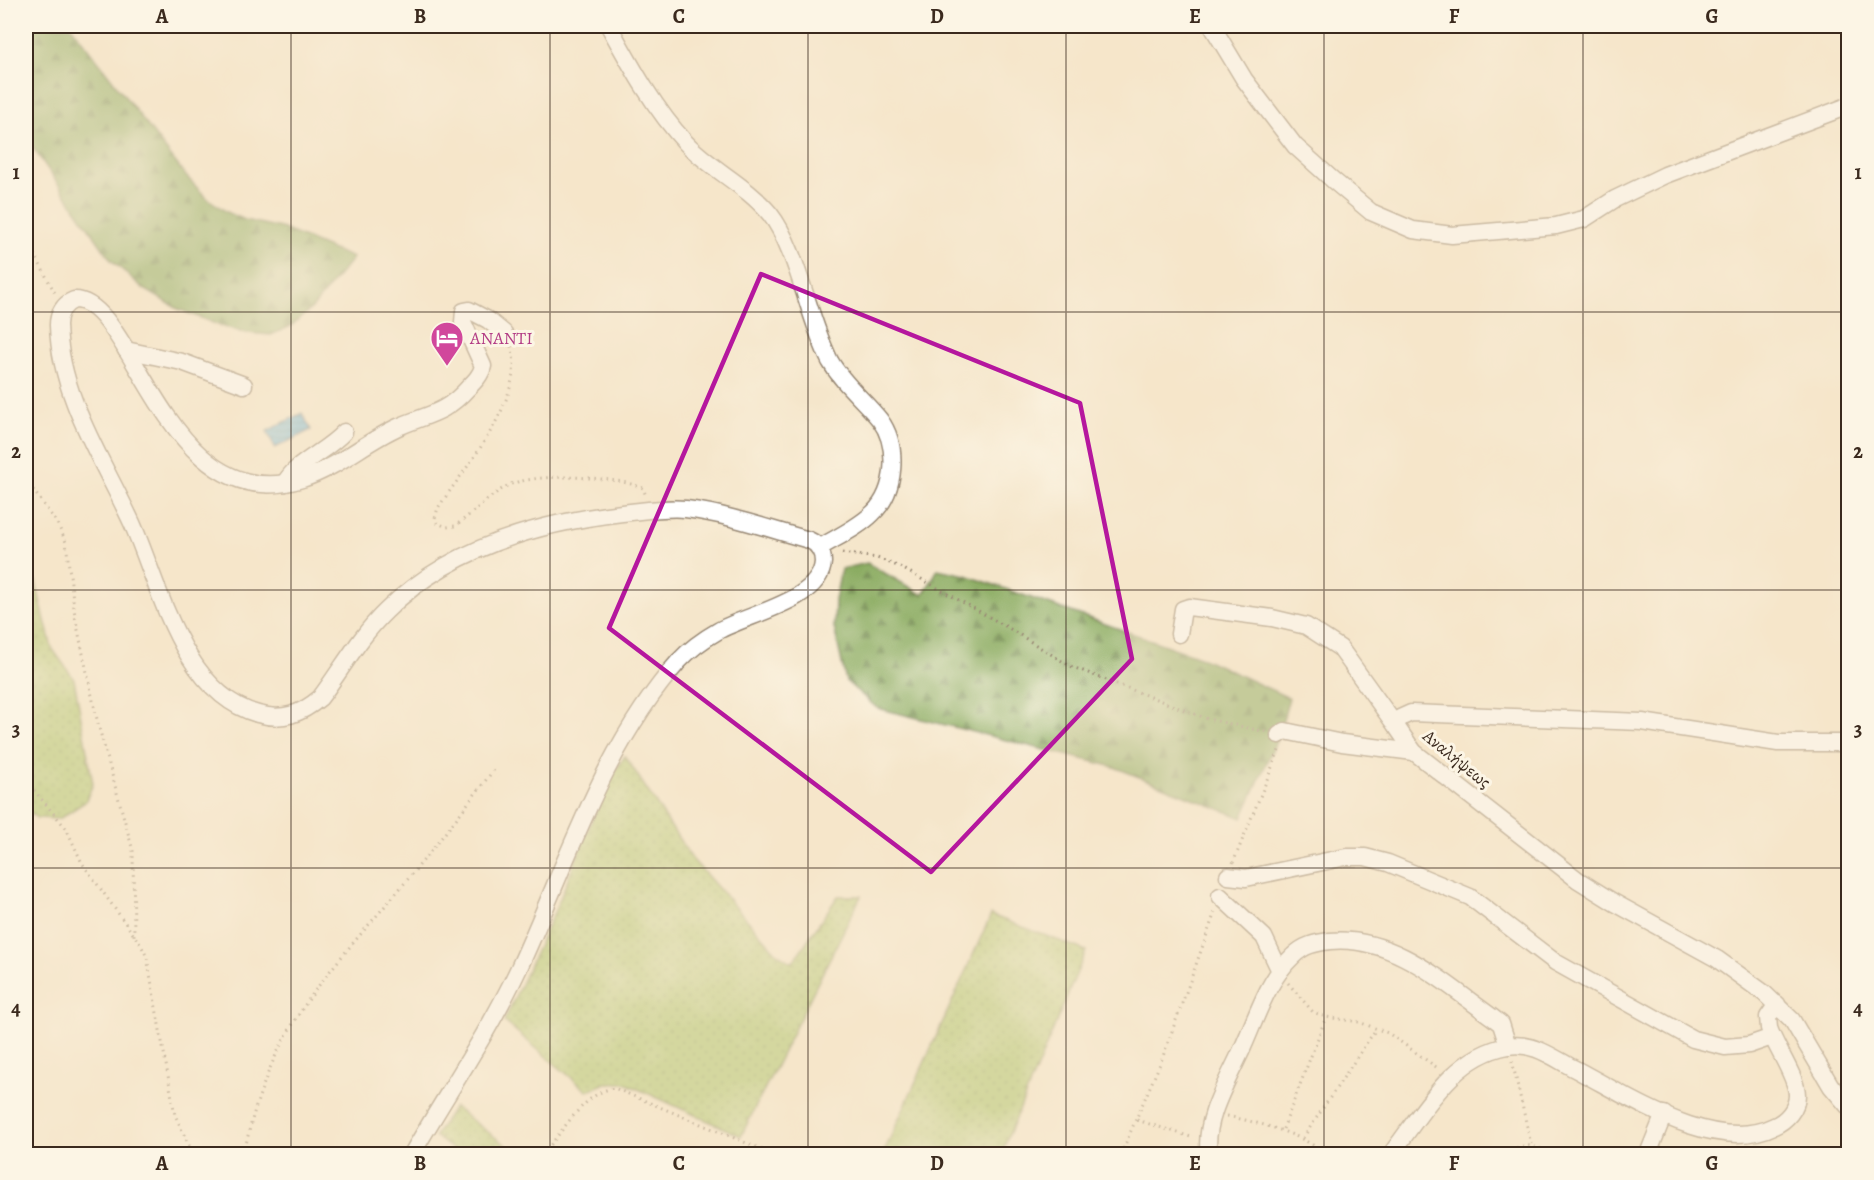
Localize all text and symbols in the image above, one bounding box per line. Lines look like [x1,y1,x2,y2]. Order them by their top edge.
text: A [155,3,169,30]
text: B [414,3,426,30]
text: C [673,3,685,30]
text: D [930,3,944,30]
text: E [1189,3,1201,30]
text: F [1449,3,1460,30]
text: G [1705,3,1719,30]
text: 1 [12,159,20,186]
text: 1 [1854,159,1862,186]
hotel icon: ΑΝΑΝΤΙ [429,320,465,367]
place label: ΑΝΑΝΤΙ [469,326,533,350]
text: 2 [11,438,21,465]
text: 2 [1853,438,1863,465]
text: 3 [12,716,20,743]
text: 3 [1854,716,1862,743]
street label: Αναλήψεως [1417,723,1496,794]
text: 4 [11,995,21,1022]
text: 4 [1853,995,1863,1022]
text: A [155,1150,169,1177]
text: B [414,1150,426,1177]
text: C [673,1150,685,1177]
text: D [930,1150,944,1177]
text: E [1189,1150,1201,1177]
text: F [1449,1150,1460,1177]
text: G [1705,1150,1719,1177]

